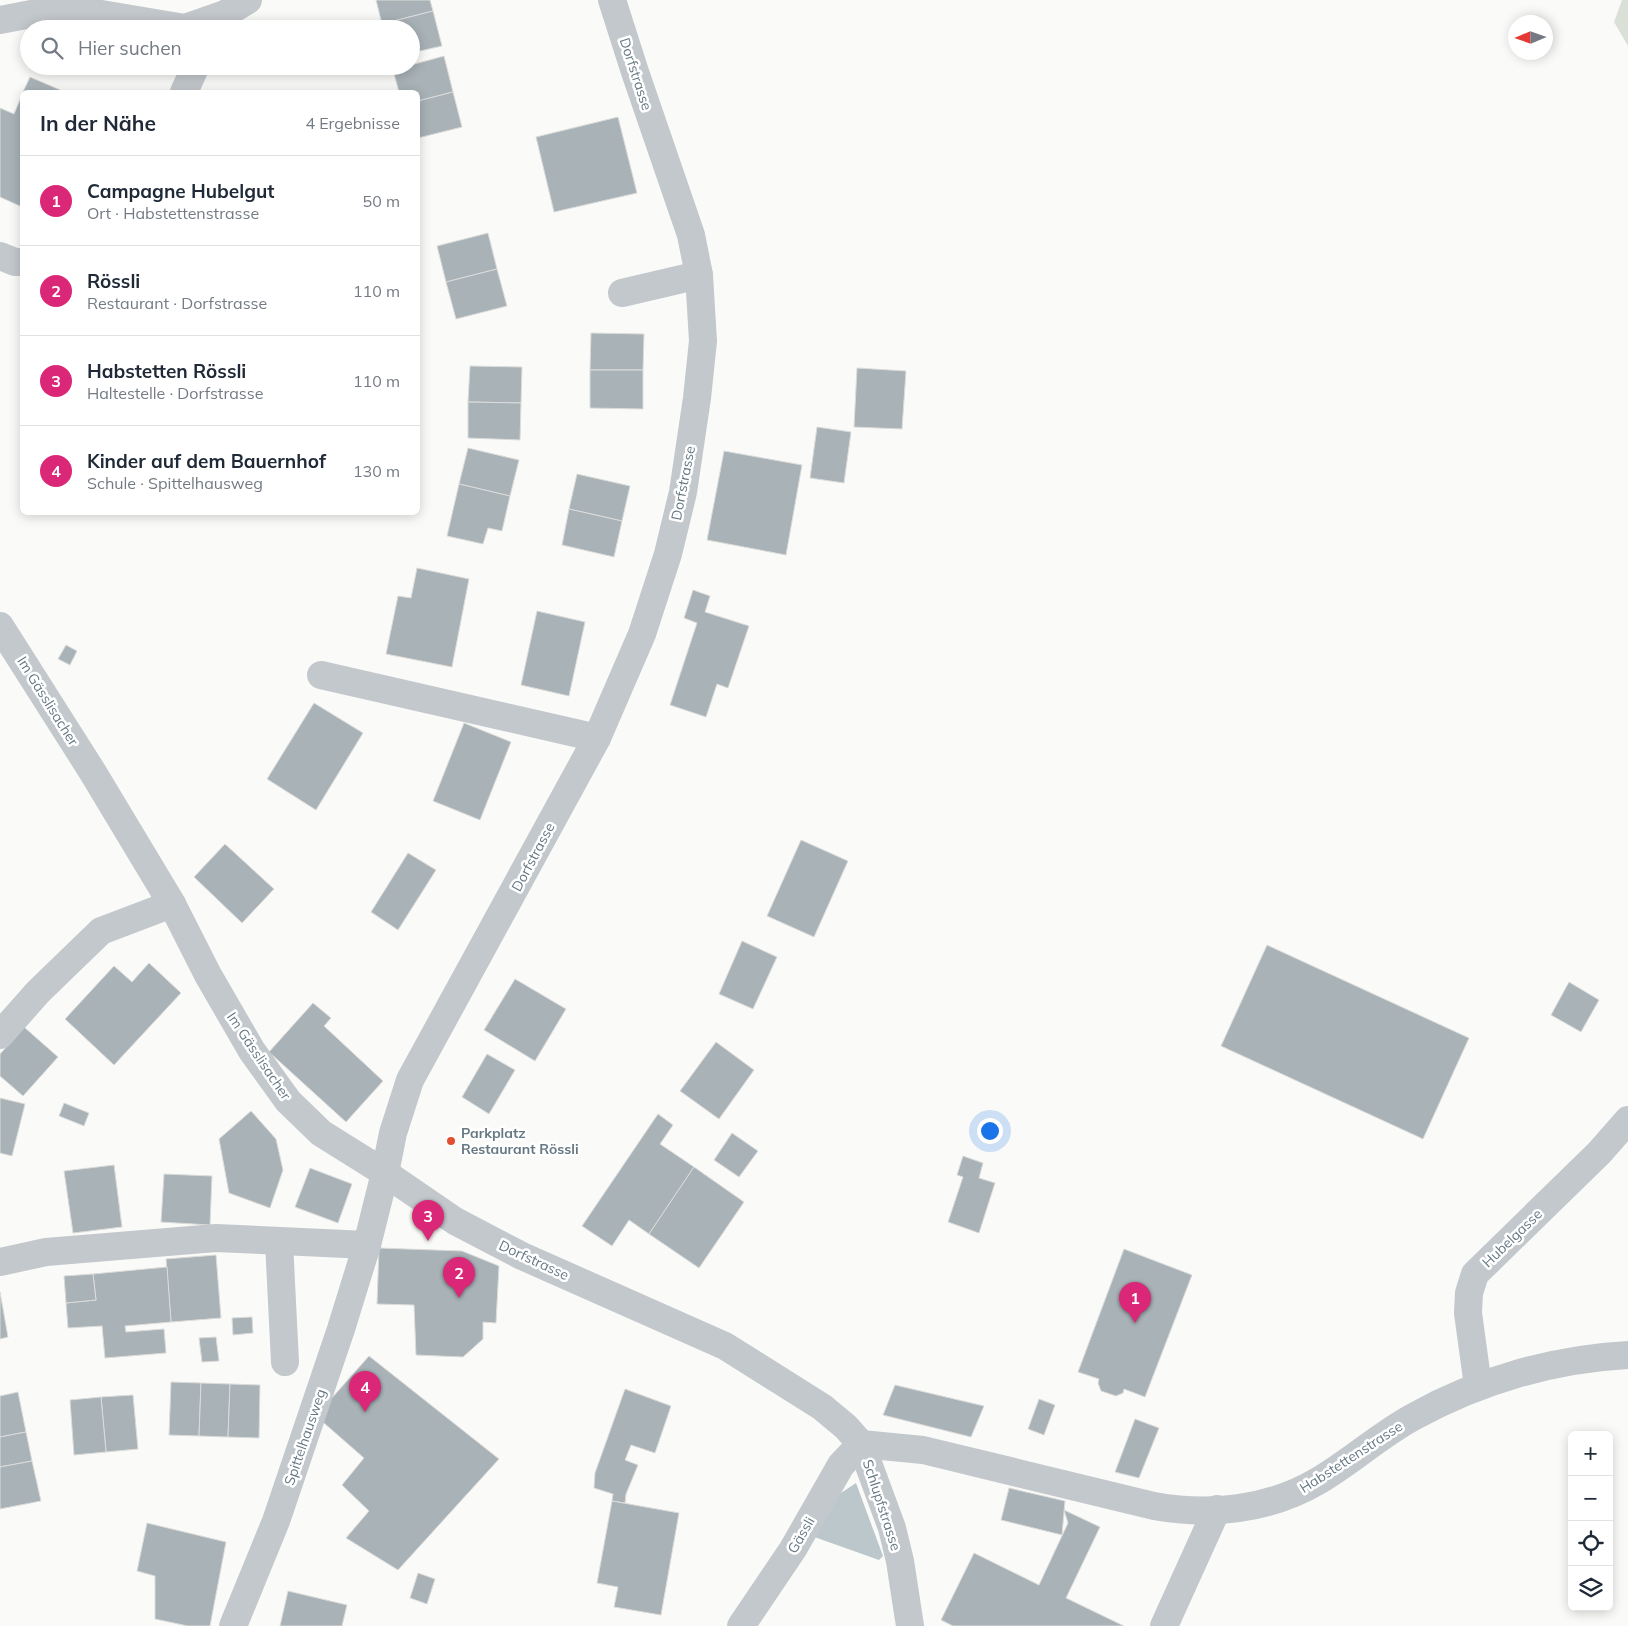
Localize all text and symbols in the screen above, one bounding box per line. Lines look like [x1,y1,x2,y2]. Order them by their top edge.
north arrow [1508,15,1553,60]
search box [20,20,420,75]
icon: search [38,34,66,62]
street label: Dorfstrasse [616,35,656,113]
text: Hier suchen [78,36,182,60]
text: In der Nähe [40,110,156,136]
text: 4 Ergebnisse [305,113,400,133]
text: Campagne Hubelgut [87,179,275,203]
text: 1 [51,191,61,211]
text: 50 m [363,191,400,211]
text: Ort · Habstettenstrasse [87,203,259,223]
text: Rössli [87,269,140,293]
text: 2 [51,281,61,301]
text: 110 m [353,281,400,301]
text: Restaurant · Dorfstrasse [87,293,267,313]
text: Habstetten Rössli [87,359,246,383]
text: 3 [51,371,61,391]
text: 110 m [353,371,400,391]
text: Haltestelle · Dorfstrasse [87,383,263,403]
street label: Dorfstrasse [667,444,699,522]
text: Kinder auf dem Bauernhof [87,449,326,473]
text: 4 [51,461,61,481]
text: 130 m [353,461,400,481]
text: Schule · Spittelhausweg [87,473,263,493]
street label: Im Gässlisacher [13,653,83,750]
street label: Dorfstrasse [507,820,559,894]
street label: Im Gässlisacher [223,1009,295,1104]
your location [977,1118,1003,1144]
place label: Parkplatz Restaurant Rössli [461,1124,579,1158]
marker: Parkplatz Restaurant Rössli [445,1135,457,1147]
pin: 3 [412,1200,444,1241]
street label: Hubelgasse [1478,1205,1546,1271]
street label: Dorfstrasse [496,1236,572,1284]
pin: 2 [443,1257,475,1298]
pin: 1 [1119,1282,1151,1323]
pin: 4 [349,1371,381,1412]
street label: Spittelhausweg [280,1387,330,1487]
street label: Habstettenstrasse [1296,1417,1406,1497]
map controls [1568,1431,1613,1611]
button: + [1568,1431,1613,1476]
street label: Schlupfstrasse [859,1457,905,1553]
button: − [1568,1476,1613,1521]
street label: Gässli [783,1514,819,1556]
button: locate [1568,1521,1613,1566]
button: layers [1568,1566,1613,1611]

